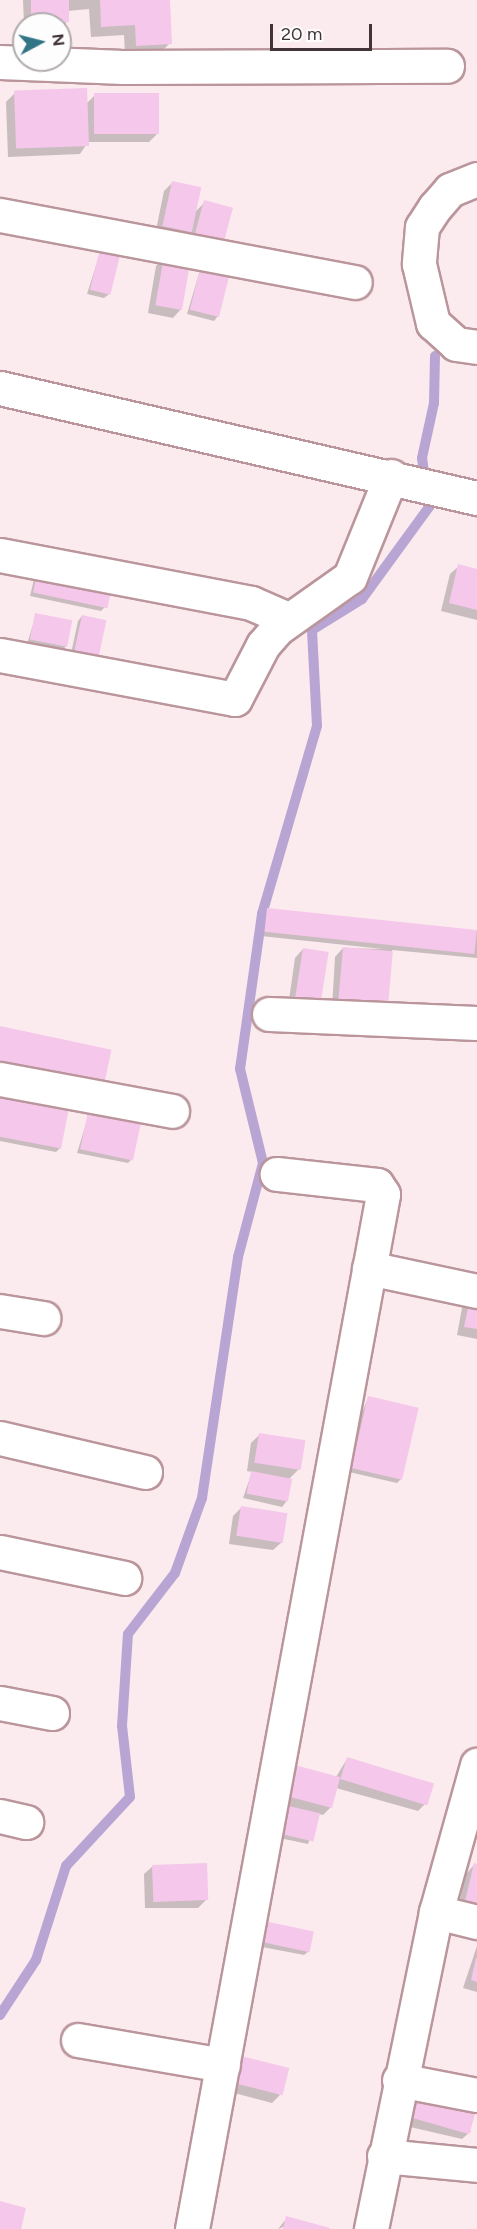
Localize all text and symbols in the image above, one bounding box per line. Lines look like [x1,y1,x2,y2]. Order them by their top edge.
north arrow [12,12,72,72]
scale bar [273,12,375,50]
text: 20 m [281,23,322,45]
text: N [48,33,69,47]

